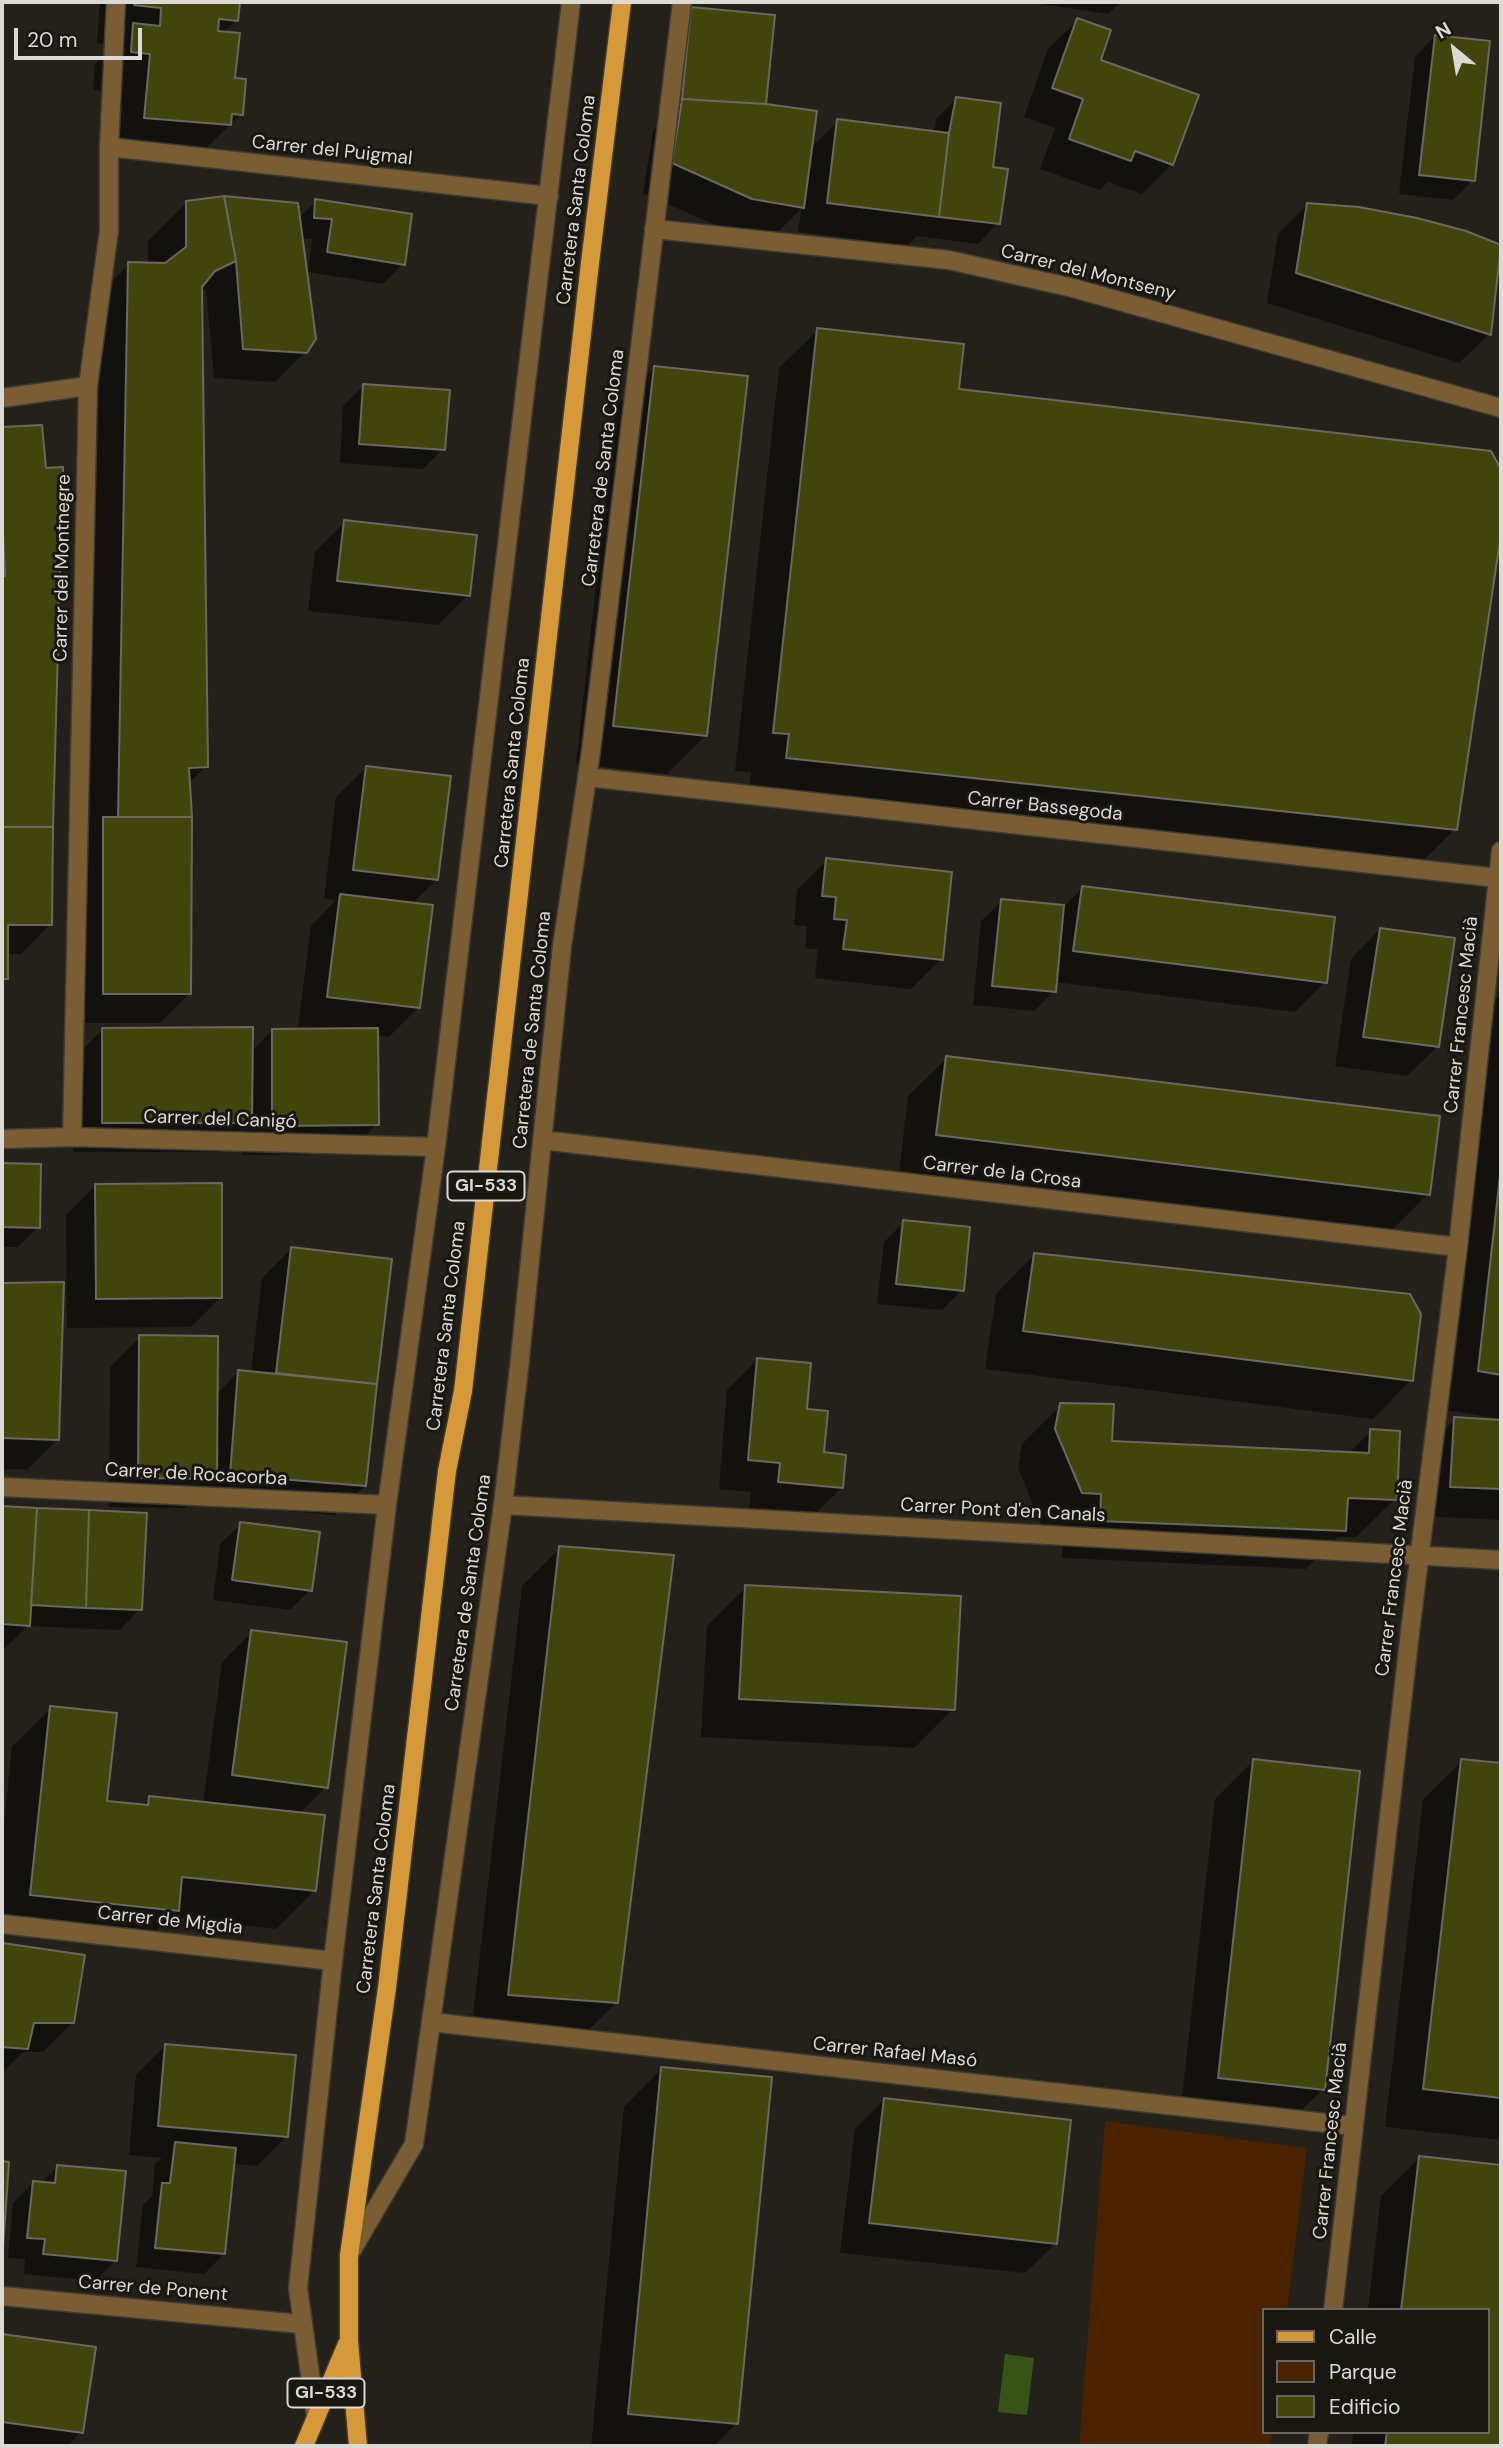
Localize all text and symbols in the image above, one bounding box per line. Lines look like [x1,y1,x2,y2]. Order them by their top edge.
scale bar [18,14,145,58]
north arrow [1419,14,1489,84]
text: N [1431,16,1455,45]
text: 20 m [27,26,78,54]
street label: Carretera Santa Coloma [553,94,601,306]
street label: Carrer del Puigmal [251,131,413,171]
street label: Carrer del Montseny [998,240,1178,306]
street label: Carretera de Santa Coloma [578,348,630,588]
street label: Carrer del Montnegre [50,474,76,662]
street label: Carretera Santa Coloma [491,657,535,869]
street label: Carrer Bassegoda [966,788,1124,826]
street label: Carretera de Santa Coloma [509,910,557,1150]
street label: Carrer Francesc Macià [1440,915,1484,1115]
street label: Carrer del Canigó [143,1106,297,1134]
street label: Carrer de la Crosa [922,1152,1082,1194]
road number: GI-533 [448,1171,524,1200]
street label: Carretera Santa Coloma [423,1220,471,1432]
street label: Carrer de Rocacorba [104,1459,288,1491]
street label: Carretera de Santa Coloma [441,1473,497,1713]
street label: Carrer Francesc Macià [1372,1478,1418,1678]
street label: Carrer Pont d'en Canals [900,1494,1106,1528]
street label: Carretera Santa Coloma [353,1783,401,1995]
street label: Carrer de Migdia [96,1902,244,1940]
street label: Carrer Rafael Masó [812,2033,978,2073]
street label: Carrer Francesc Macià [1309,2041,1353,2241]
street label: Carrer de Ponent [77,2271,229,2307]
legend [1262,2308,1489,2434]
text: Calle [1329,2323,1377,2351]
text: Parque [1329,2358,1397,2386]
road number: GI-533 [288,2378,364,2407]
text: Edificio [1329,2393,1400,2421]

